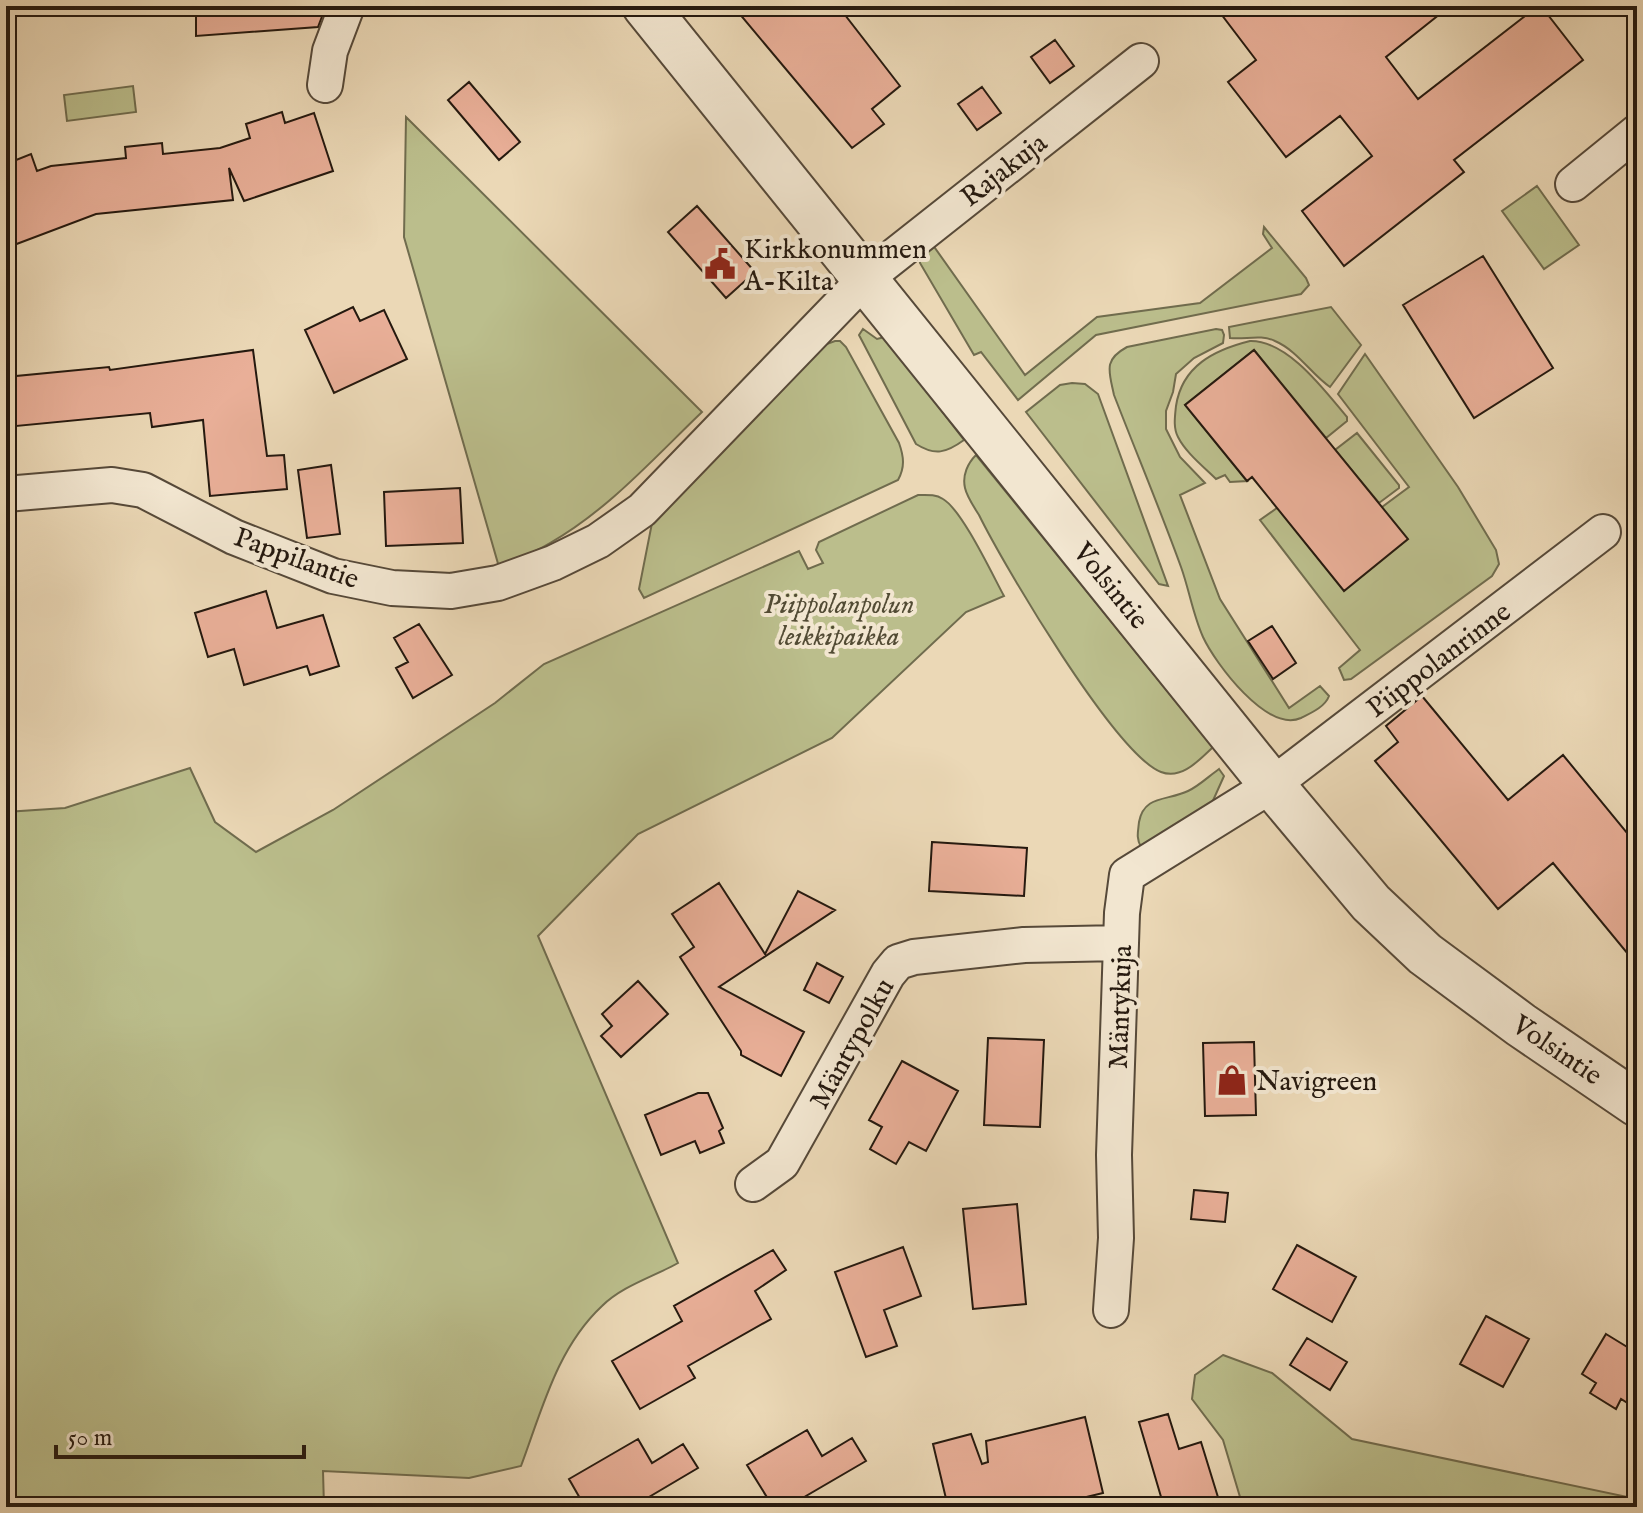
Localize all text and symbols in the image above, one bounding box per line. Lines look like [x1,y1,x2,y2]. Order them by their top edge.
street label: Rajakuja [954,126,1056,216]
place label: Kirkkonummen A-Kilta [743,233,927,300]
public building icon: Kirkkonummen A-Kilta [703,247,737,281]
street label: Pappilantie [229,521,363,598]
street label: Volsintie [1064,535,1156,637]
park label: Piippolanpolun leikkipaikka [764,588,914,655]
street label: Piippolanrinne [1360,595,1519,727]
street label: Mäntykuja [1102,943,1141,1070]
street label: Mäntypolku [803,973,903,1116]
street label: Volsintie [1504,1008,1609,1094]
shop icon: Navigreen [1215,1063,1249,1097]
place label: Navigreen [1256,1065,1377,1100]
scale bar [56,1409,304,1459]
text: 50 m [68,1423,112,1454]

